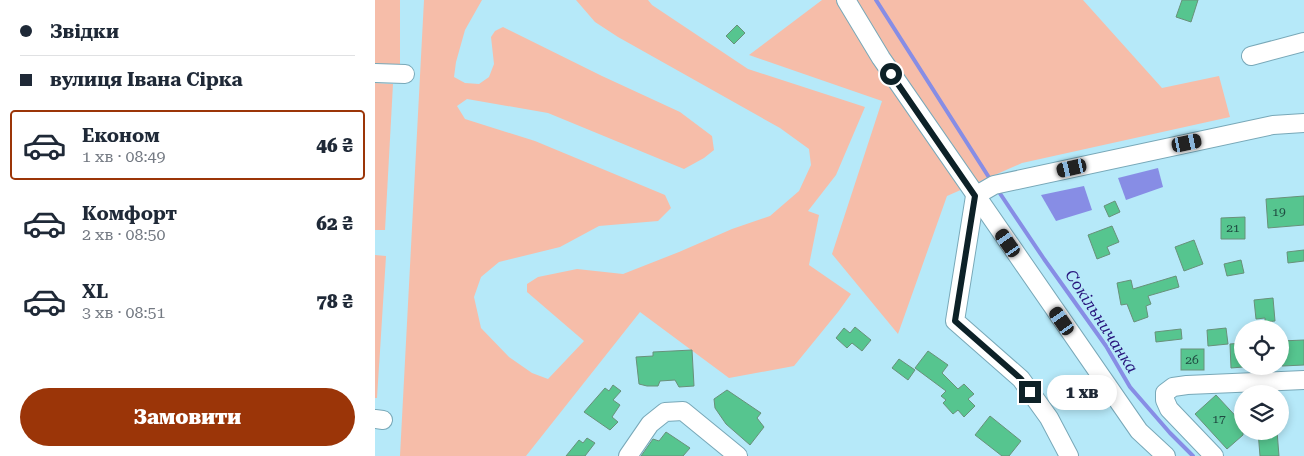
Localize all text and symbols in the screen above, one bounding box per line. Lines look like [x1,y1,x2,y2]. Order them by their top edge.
text: Звідки [50,20,119,43]
route start [880,63,902,85]
text: вулиця Івана Сірка [50,68,243,91]
icon: car [22,123,67,168]
text: Економ [82,124,160,147]
car [1170,133,1203,153]
text: 46 ₴ [316,134,353,157]
text: 1 хв · 08:49 [82,147,166,166]
car [1055,157,1088,179]
icon: car [22,201,67,246]
text: Комфорт [82,202,177,225]
house number: 19 [1272,205,1286,219]
text: 62 ₴ [316,212,353,235]
house number: 21 [1226,221,1240,235]
text: 2 хв · 08:50 [82,225,166,244]
car [993,226,1022,260]
water label: Сокільничанка [1061,266,1142,377]
icon: car [22,279,67,324]
text: XL [82,280,108,303]
text: 78 ₴ [316,290,353,313]
text: 3 хв · 08:51 [82,303,166,322]
car [1047,304,1076,338]
map controls [1234,320,1289,440]
button: locate [1234,320,1289,375]
house number: 26 [1185,353,1199,367]
callout: 1 хв [1047,374,1117,410]
route end [1019,381,1041,403]
text: 1 хв [1066,383,1098,402]
button: layers [1234,385,1289,440]
button: Замовити [20,388,355,446]
house number: 17 [1212,412,1226,426]

